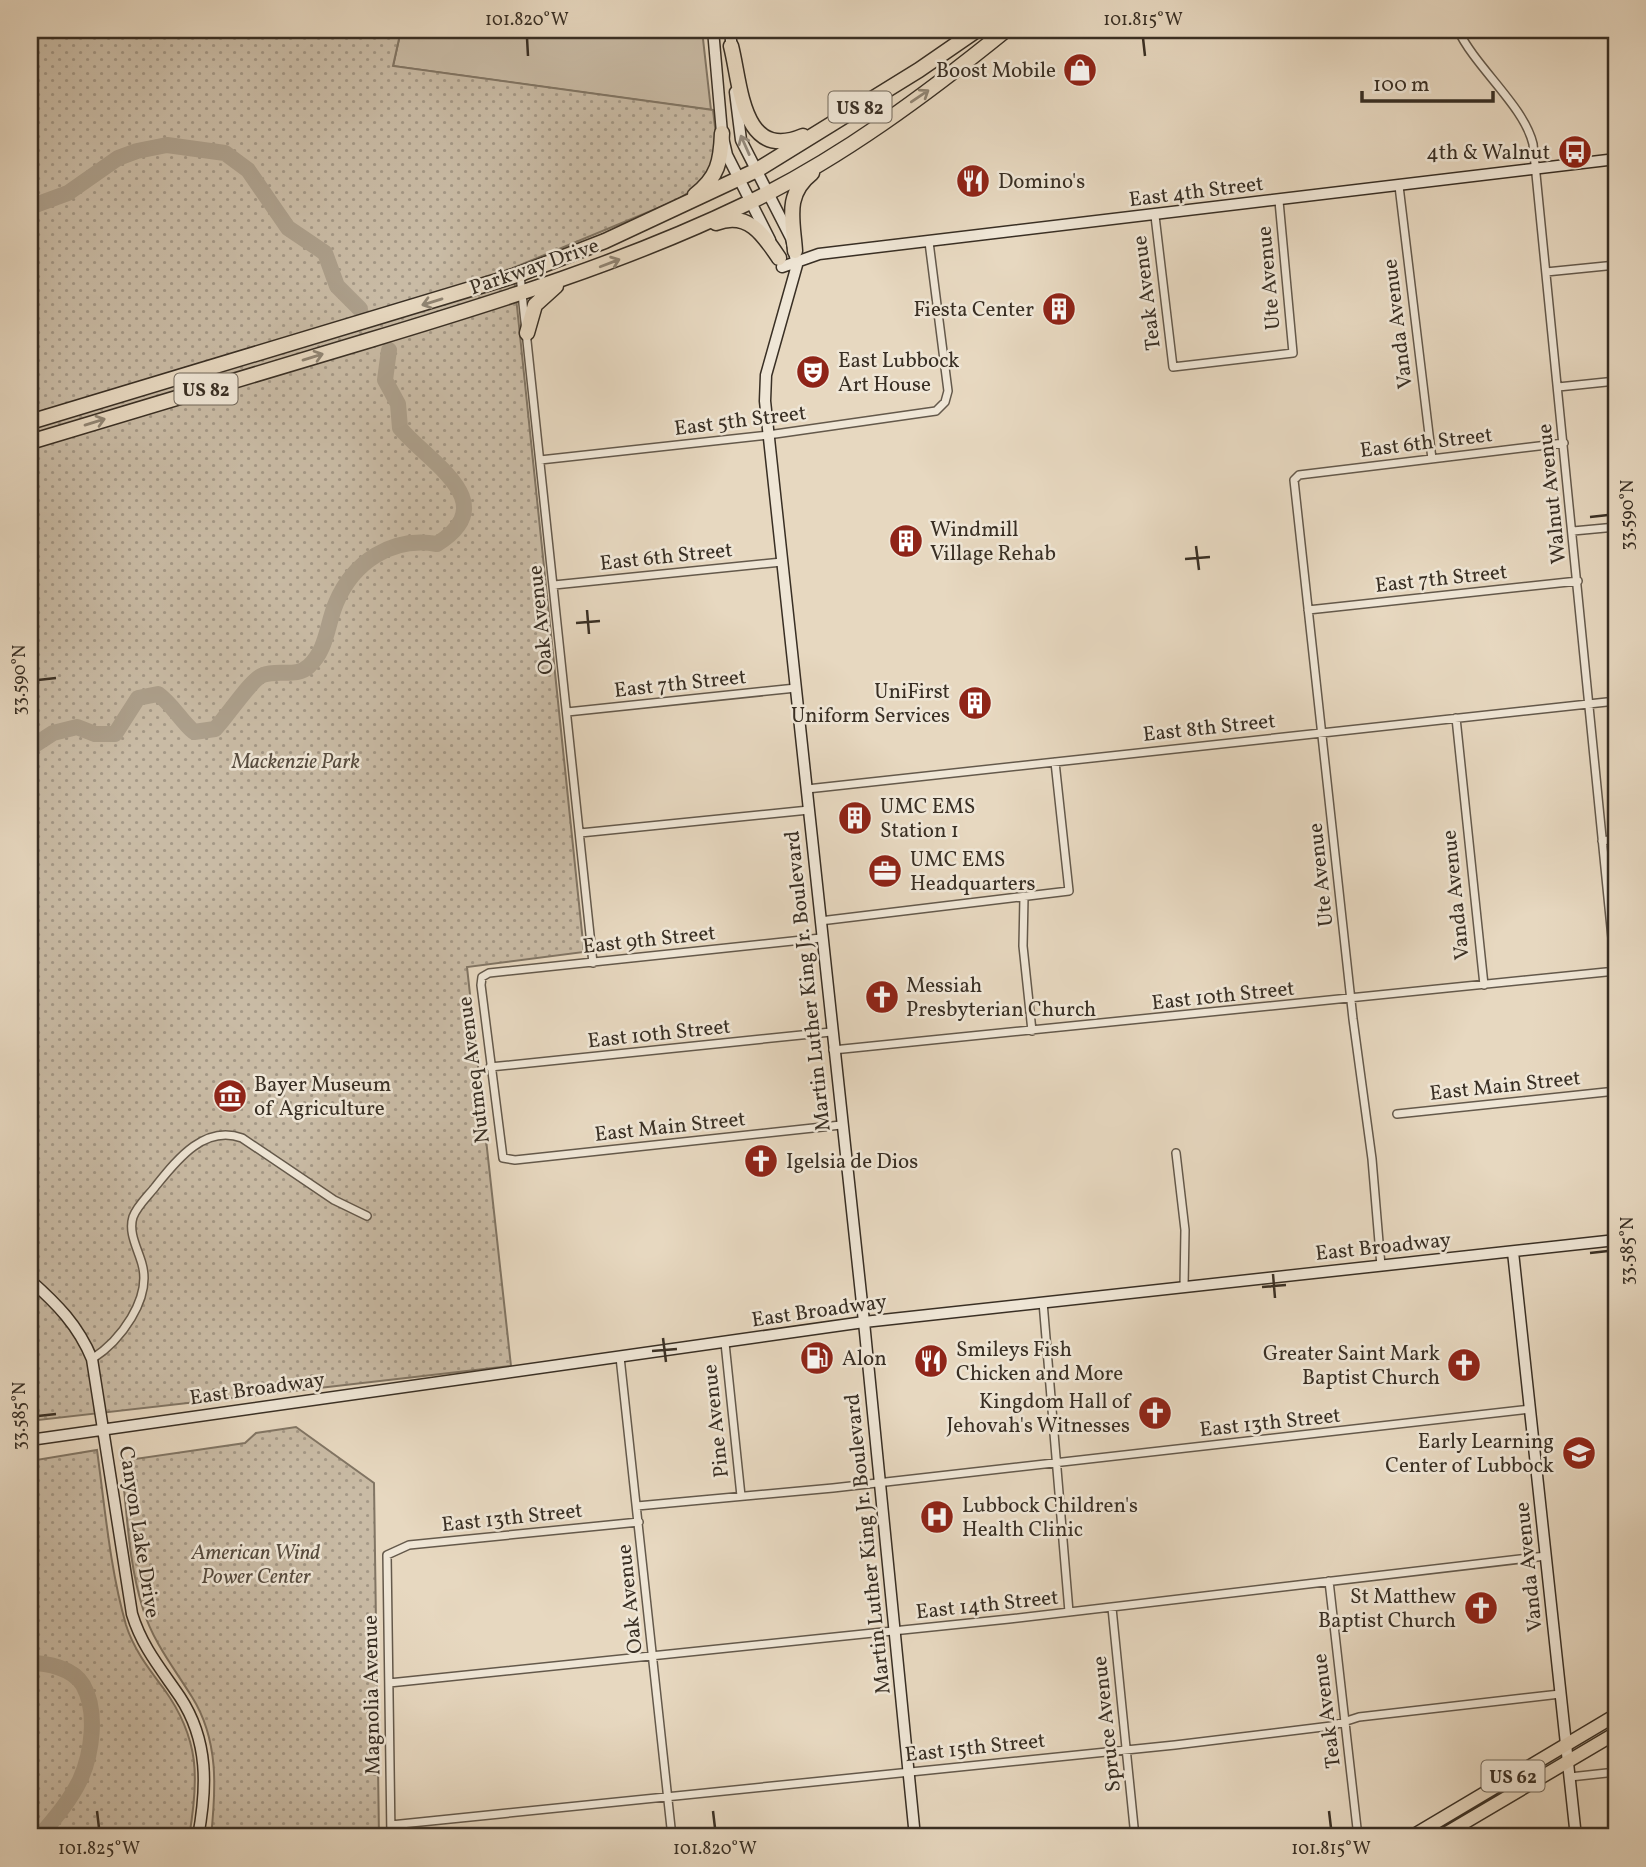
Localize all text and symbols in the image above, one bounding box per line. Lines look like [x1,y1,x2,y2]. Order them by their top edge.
text: 101.820°W [485,8,569,33]
text: 101.815°W [1103,8,1183,33]
shop icon: Boost Mobile [1061,51,1099,89]
place label: Boost Mobile [936,57,1056,86]
scale bar [1362,60,1494,104]
text: 100 m [1373,71,1430,100]
one-way arrow [910,89,929,103]
road number: US 82 [828,92,892,122]
bus stop icon: 4th & Walnut [1556,133,1594,171]
one-way arrow [738,135,751,156]
place label: 4th & Walnut [1426,139,1550,168]
restaurant icon: Domino's [954,162,992,200]
place label: Domino's [998,168,1085,197]
street label: East 4th Street [1127,170,1265,215]
street label: Ute Avenue [1251,225,1288,331]
street label: Parkway Drive [466,232,603,303]
street label: Teak Avenue [1126,234,1169,352]
one-way arrow [598,256,620,268]
street label: Vanda Avenue [1376,257,1421,390]
building icon: Fiesta Center [1040,290,1078,328]
place label: Fiesta Center [913,296,1034,325]
one-way arrow [421,297,443,309]
place label: East Lubbock Art House [838,347,960,400]
one-way arrow [302,350,324,363]
theatre icon: East Lubbock Art House [794,353,832,391]
road number: US 82 [174,374,238,404]
street label: East 5th Street [672,399,808,444]
one-way arrow [84,415,106,428]
street label: East 6th Street [1358,421,1494,466]
street label: Walnut Avenue [1531,422,1574,565]
text: 33.590°N [1616,480,1641,550]
place label: Windmill Village Rehab [930,516,1056,569]
building icon: Windmill Village Rehab [887,522,925,560]
street label: East 6th Street [598,536,734,579]
street label: East 7th Street [1374,558,1509,601]
street label: Oak Avenue [521,564,562,676]
text: 33.590°N [8,645,33,715]
street label: East 7th Street [613,663,748,706]
place label: UniFirst Uniform Services [791,678,950,731]
building icon: UniFirst Uniform Services [956,684,994,722]
street label: East 8th Street [1141,707,1277,750]
park label: Mackenzie Park [231,748,360,777]
place label: UMC EMS Station 1 [880,793,975,846]
building icon: UMC EMS Station 1 [836,799,874,837]
street label: Ute Avenue [1302,821,1341,928]
street label: Vanda Avenue [1435,828,1478,961]
street label: Martin Luther King Jr. Boulevard [778,829,839,1133]
place label: UMC EMS Headquarters [910,846,1036,899]
office icon: UMC EMS Headquarters [866,852,904,890]
street label: East 9th Street [581,919,717,962]
place label: Messiah Presbyterian Church [906,972,1096,1025]
street label: East 10th Street [1150,975,1296,1018]
church icon: Messiah Presbyterian Church [863,978,901,1016]
street label: Nutmeq Avenue [451,995,498,1145]
street label: East 10th Street [586,1013,732,1056]
street label: East Main Street [1428,1064,1582,1109]
place label: Bayer Museum of Agriculture [254,1071,391,1124]
museum icon: Bayer Museum of Agriculture [211,1077,249,1115]
street label: East Main Street [593,1105,747,1150]
church icon: Igelsia de Dios [742,1142,780,1180]
place label: Igelsia de Dios [786,1148,918,1177]
text: 33.585°N [1616,1217,1641,1285]
street label: East Broadway [1314,1226,1453,1269]
street label: East Broadway [750,1288,889,1335]
place label: Smileys Fish Chicken and More [956,1336,1123,1389]
fuel station icon: Alon [798,1339,836,1377]
place label: Greater Saint Mark Baptist Church [1263,1340,1441,1393]
restaurant icon: Smileys Fish Chicken and More [912,1342,950,1380]
place label: Alon [842,1345,887,1374]
church icon: Greater Saint Mark Baptist Church [1445,1346,1483,1384]
street label: Pine Avenue [696,1363,737,1479]
street label: East Broadway [188,1366,327,1413]
text: 33.585°N [8,1382,33,1450]
place label: Kingdom Hall of Jehovah's Witnesses [946,1388,1132,1441]
street label: Martin Luther King Jr. Boulevard [838,1392,899,1696]
church icon: Kingdom Hall of Jehovah's Witnesses [1136,1394,1174,1432]
street label: East 13th Street [1198,1402,1342,1445]
place label: Early Learning Center of Lubbock [1385,1428,1555,1481]
school or university icon: Early Learning Center of Lubbock [1560,1434,1598,1472]
street label: Canyon Lake Drive [111,1444,166,1620]
place label: Lubbock Children's Health Clinic [962,1492,1138,1545]
street label: East 13th Street [440,1497,584,1540]
hospital icon: Lubbock Children's Health Clinic [918,1498,956,1536]
street label: Vanda Avenue [1508,1500,1551,1633]
park label: American Wind Power Center [191,1539,320,1592]
street label: Oak Avenue [610,1543,651,1655]
place label: St Matthew Baptist Church [1318,1583,1456,1636]
street label: East 14th Street [914,1584,1060,1627]
church icon: St Matthew Baptist Church [1462,1589,1500,1627]
street label: Magnolia Avenue [357,1615,388,1775]
street label: Teak Avenue [1306,1652,1349,1770]
street label: Spruce Avenue [1086,1654,1129,1793]
street label: East 15th Street [904,1727,1047,1770]
road number: US 62 [1482,1760,1544,1792]
text: 101.825°W [58,1837,140,1862]
text: 101.820°W [673,1837,757,1862]
text: 101.815°W [1291,1837,1371,1862]

